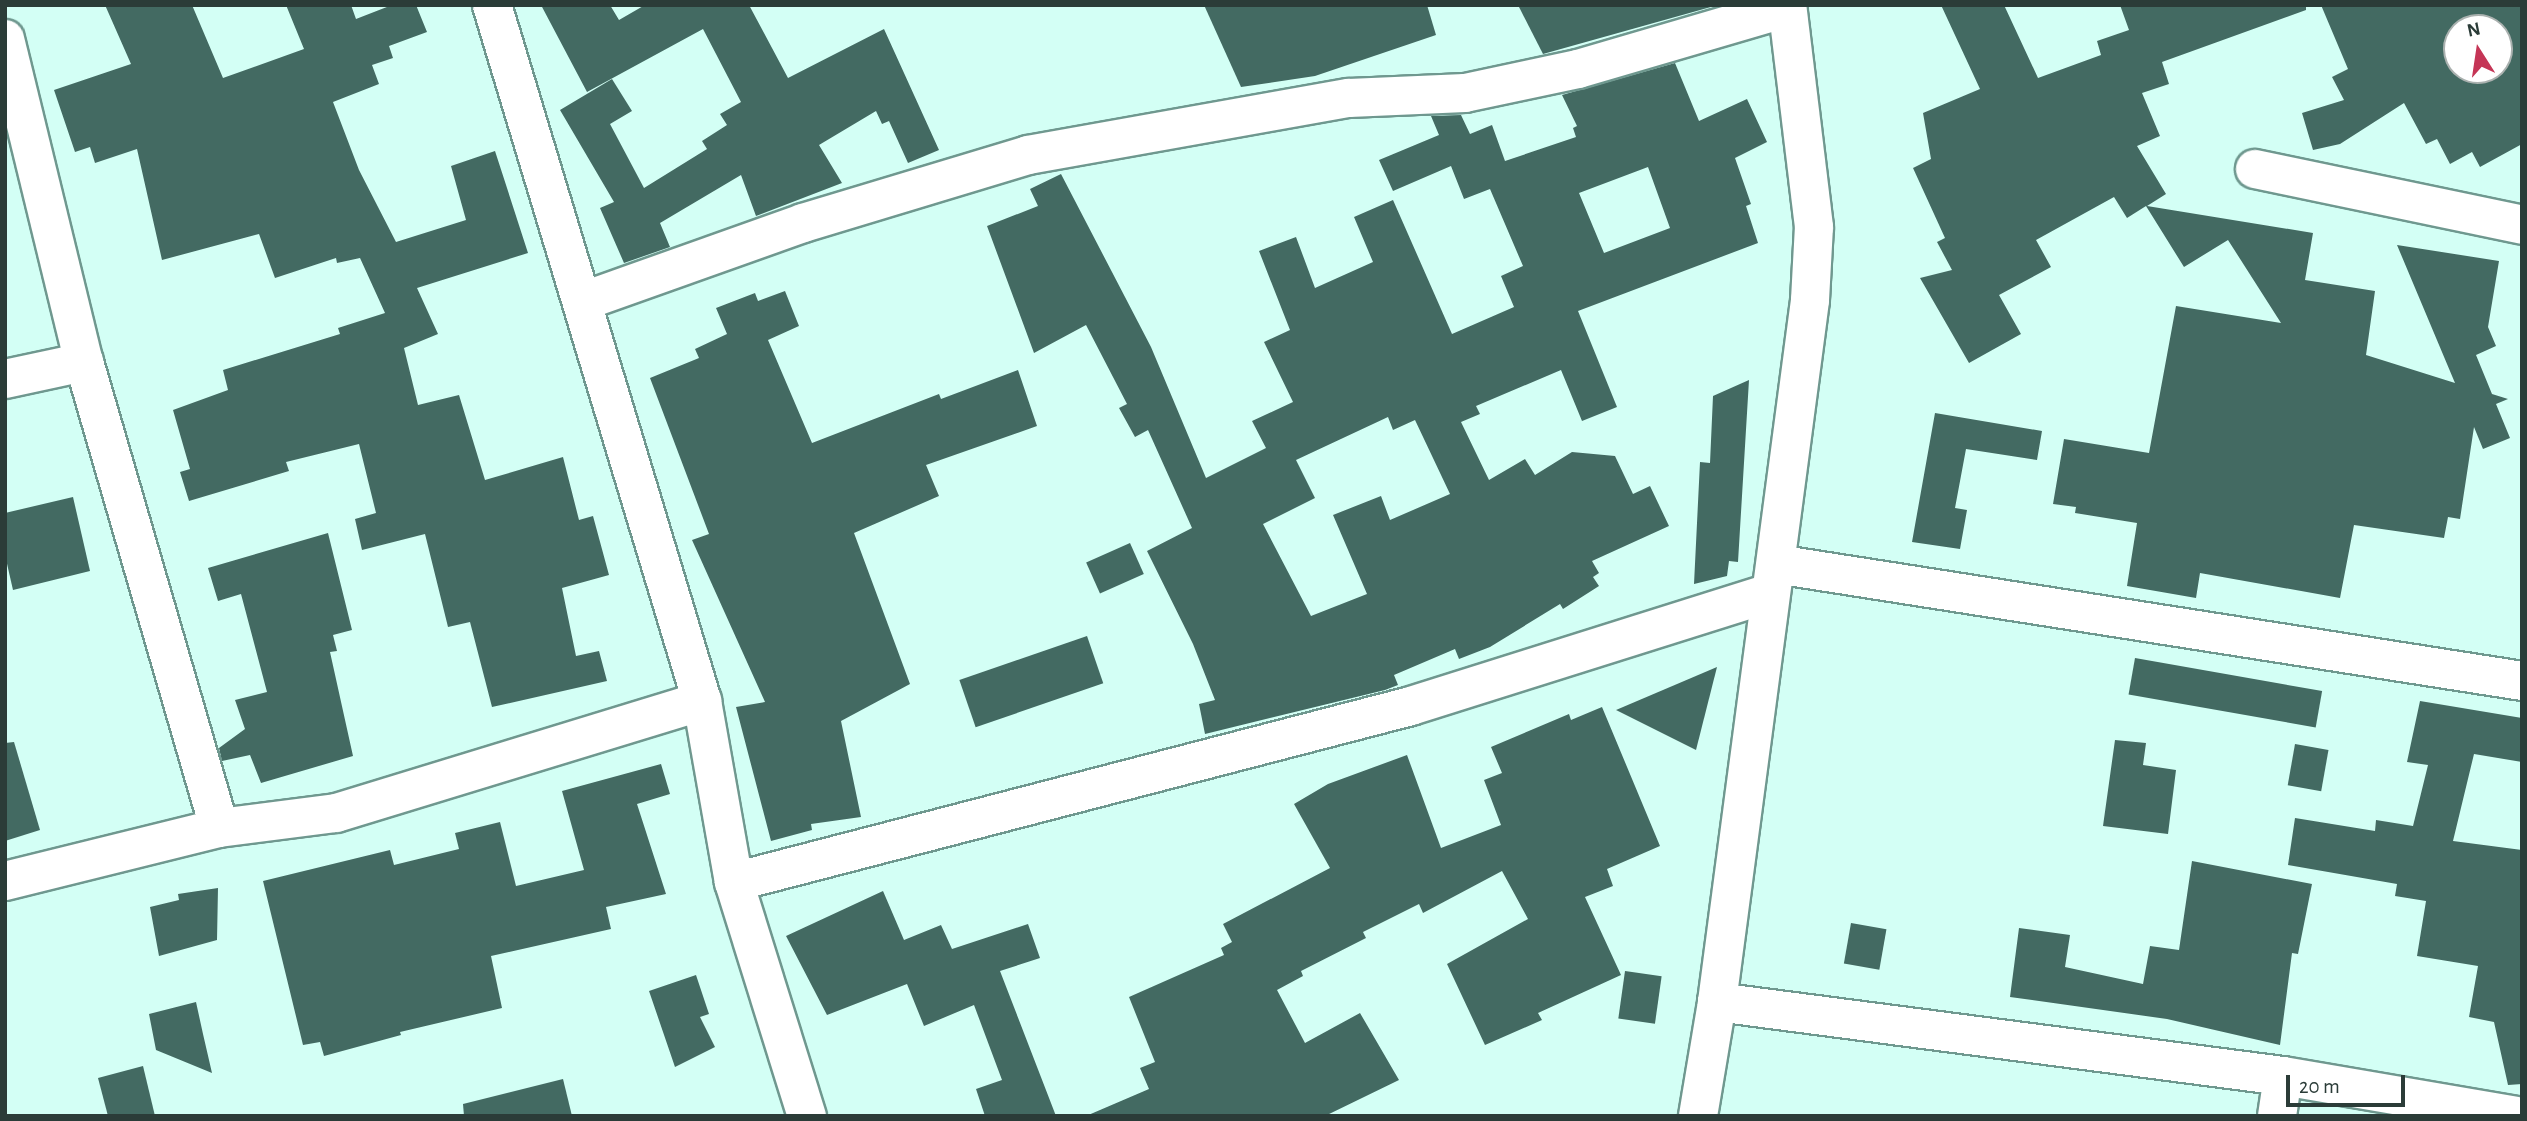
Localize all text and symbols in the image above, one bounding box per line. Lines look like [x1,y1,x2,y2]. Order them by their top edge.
north arrow [2443,14,2513,84]
text: N [2466,19,2482,41]
scale bar [2289,1062,2408,1106]
text: 20 m [2299,1076,2340,1097]

